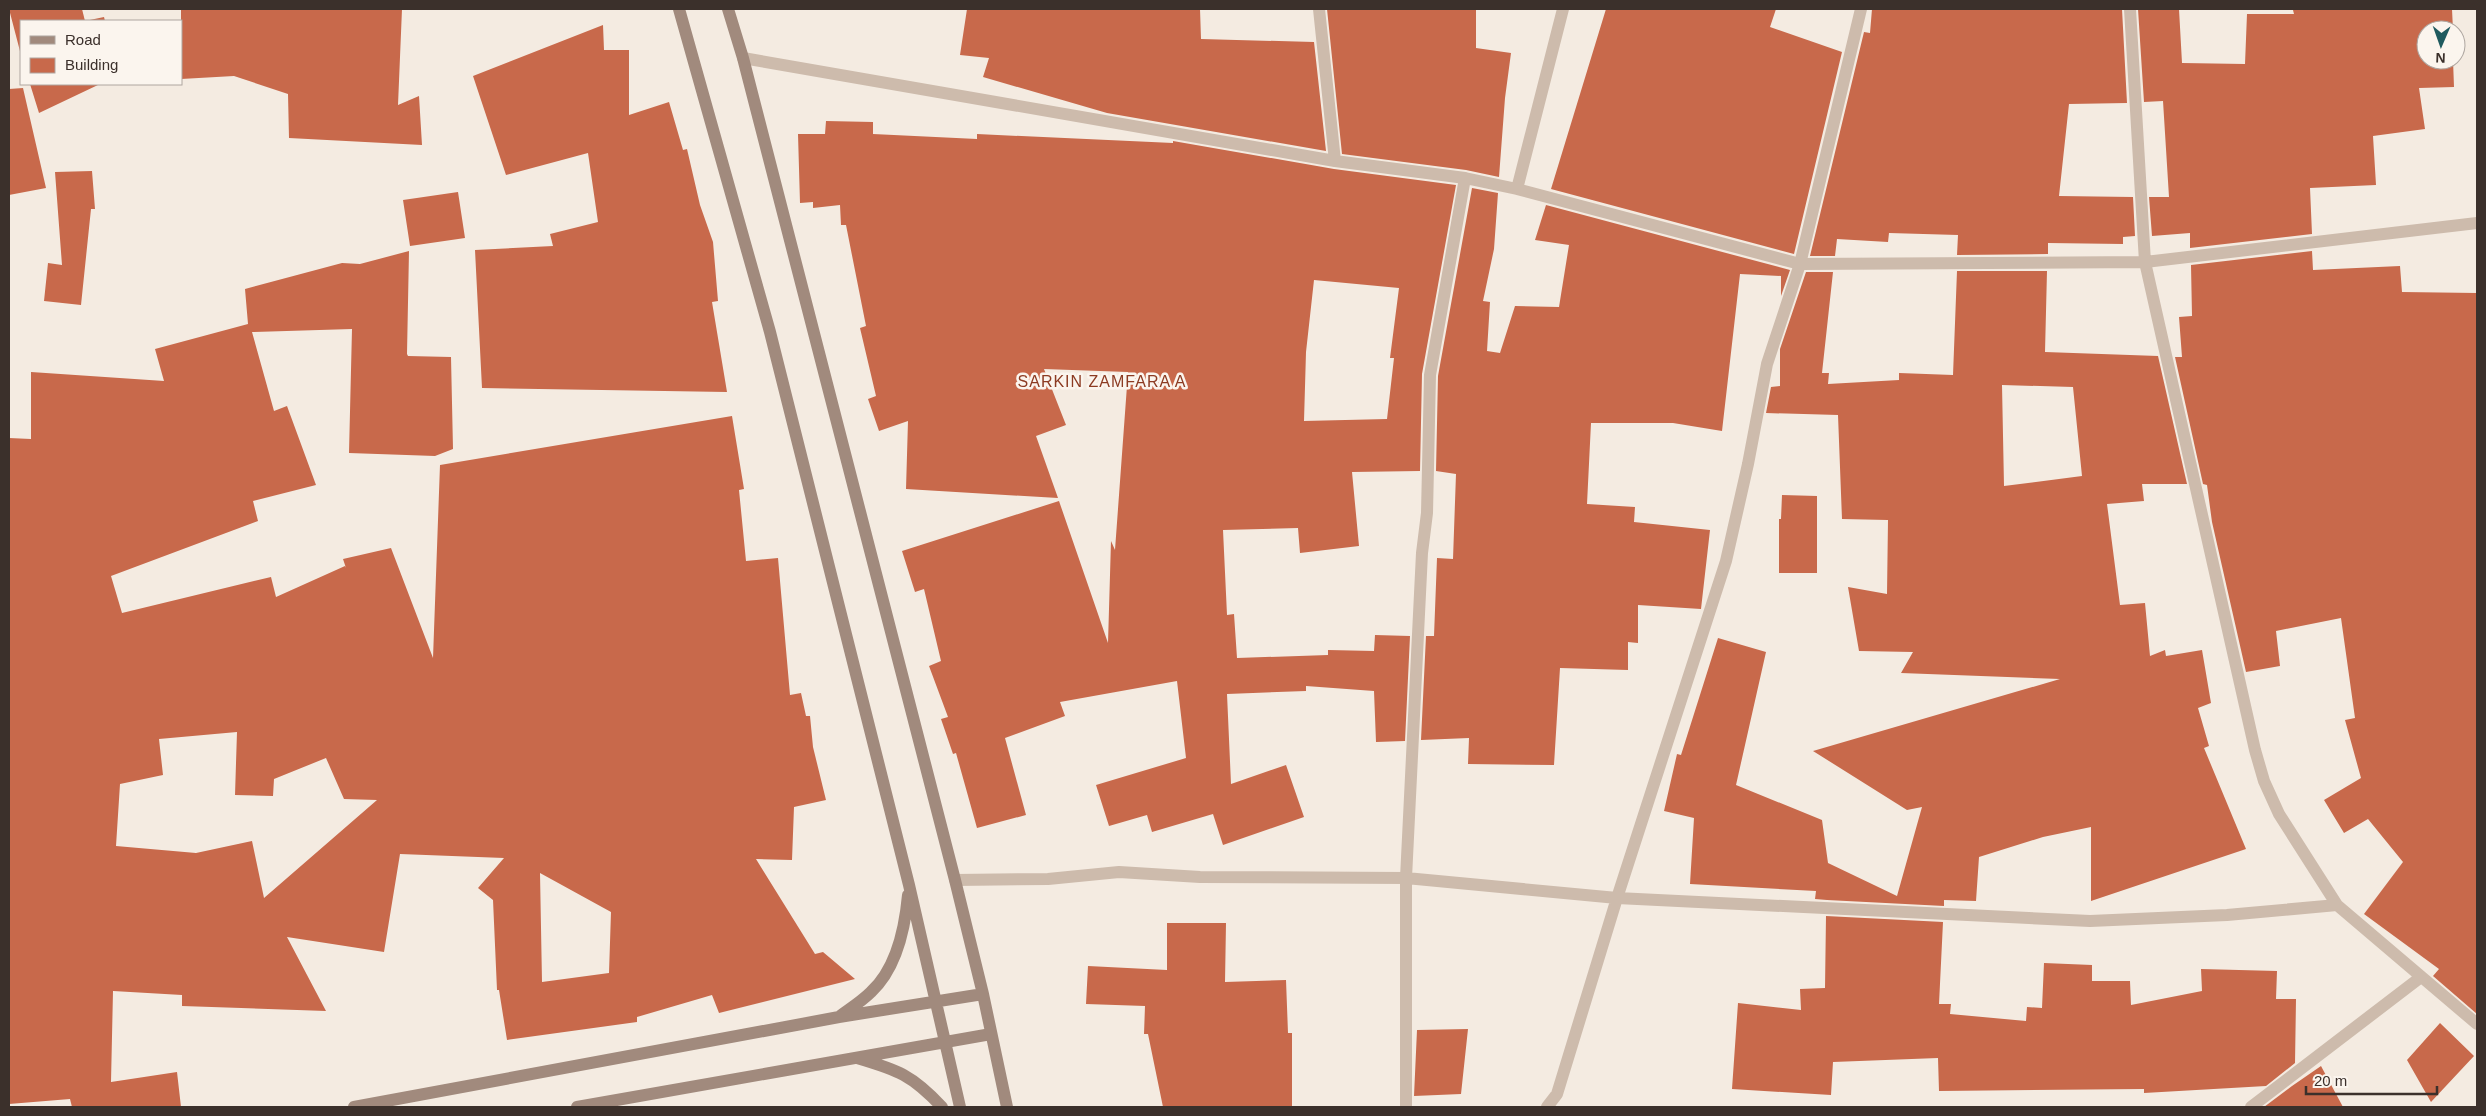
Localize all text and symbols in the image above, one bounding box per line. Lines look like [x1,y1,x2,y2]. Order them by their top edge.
legend [20,20,182,85]
north arrow [2416,20,2466,70]
text: Road [65,31,101,48]
text: N [2435,50,2446,66]
text: Building [65,56,118,73]
district label: SARKIN ZAMFARA A [1018,373,1186,390]
scale bar [2306,1064,2437,1096]
text: 20 m [2314,1072,2347,1089]

